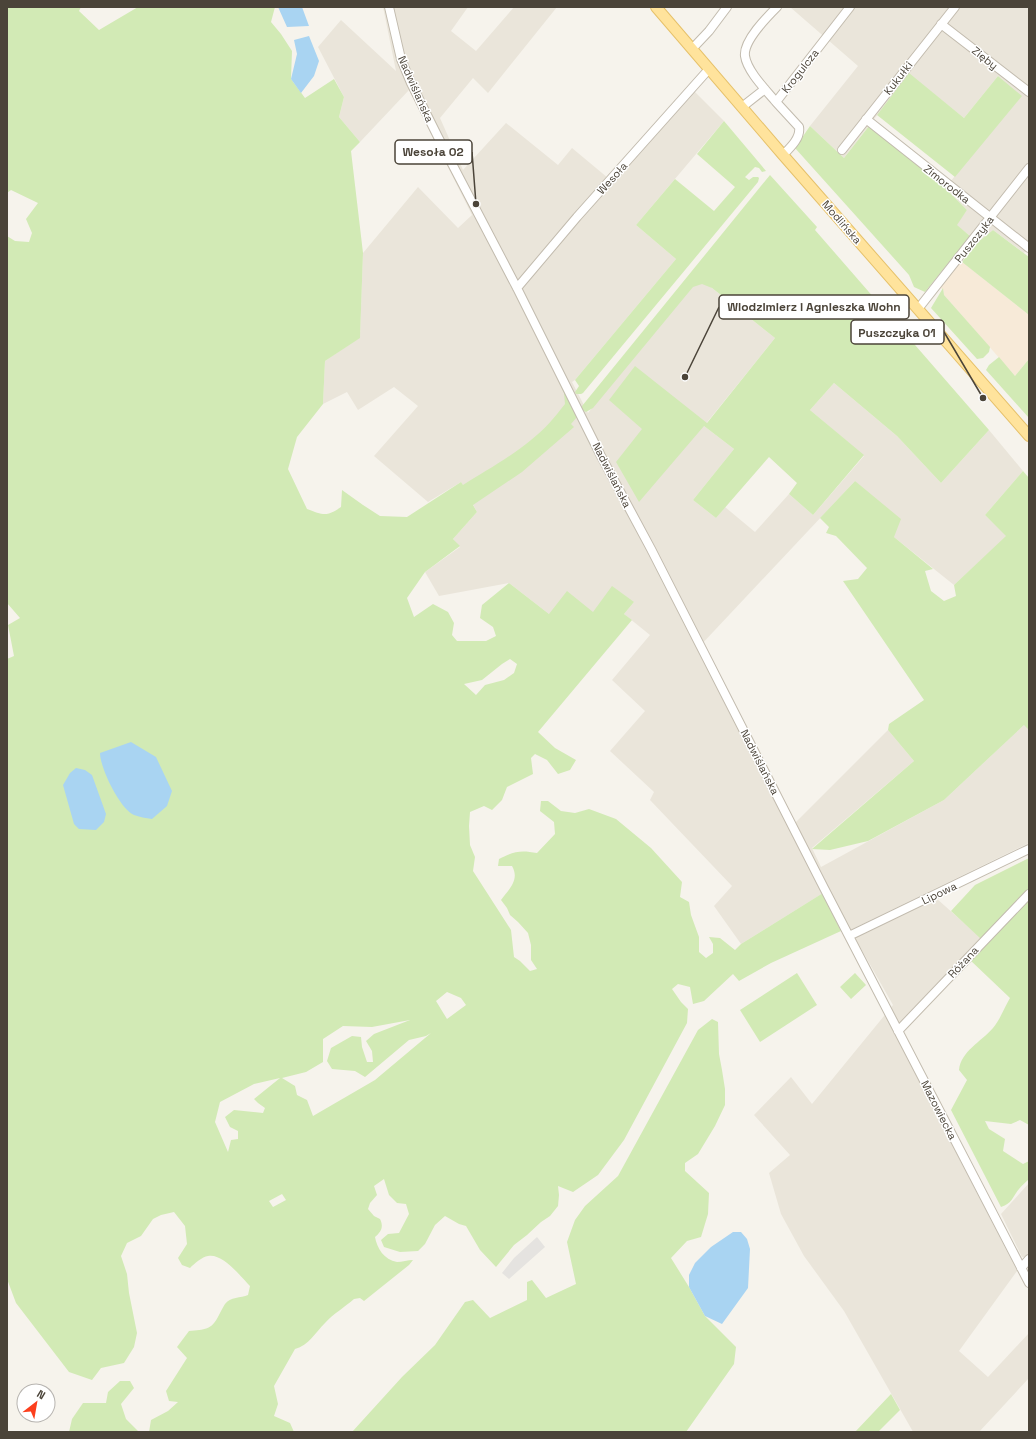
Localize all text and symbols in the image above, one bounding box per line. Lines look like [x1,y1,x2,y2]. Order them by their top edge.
street label: Zięby [969,43,1001,73]
street label: Krogulcza [778,46,822,96]
street label: Nadwiślańska [395,53,437,125]
street label: Kukułki [881,58,916,98]
callout: Wesoła 02 [395,140,472,164]
text: Wesoła 02 [402,144,464,160]
street label: Wesoła [594,158,631,197]
street label: Zimorodka [921,161,974,207]
street label: Modlińska [819,197,865,247]
street label: Puszczyka [951,212,997,265]
callout: Wlodzimierz i Agnieszka Wohn [719,295,909,319]
text: Wlodzimierz i Agnieszka Wohn [727,299,901,315]
callout: Puszczyka 01 [851,320,944,344]
text: Puszczyka 01 [858,325,936,341]
street label: Nadwiślańska [590,440,635,511]
street label: Nadwiślańska [738,727,783,798]
street label: Lipowa [919,878,960,908]
street label: Różana [945,943,982,981]
street label: Mazowiecka [918,1078,960,1143]
north arrow [16,1383,56,1423]
text: N [34,1387,48,1402]

